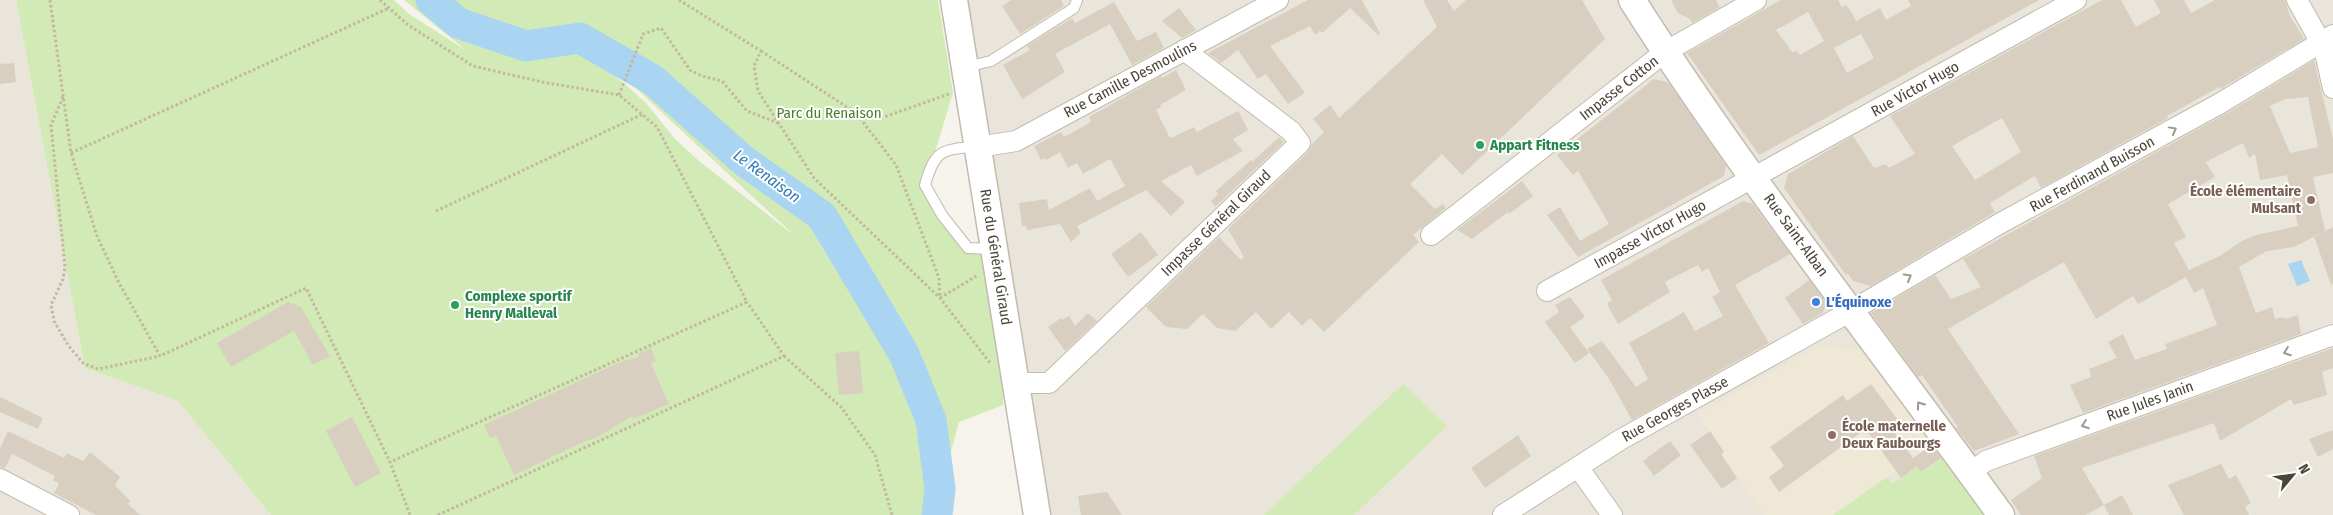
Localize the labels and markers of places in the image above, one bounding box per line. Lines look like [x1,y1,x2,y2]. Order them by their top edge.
place label: Appart Fitness [1489,136,1580,154]
marker: Appart Fitness [1474,139,1486,151]
place label: École élémentaire Mulsant [2190,182,2302,217]
marker: École élémentaire Mulsant [2305,194,2317,206]
place label: Complexe sportif Henry Malleval [465,287,573,322]
place label: L'Équinoxe [1826,293,1892,311]
marker: L'Équinoxe [1810,296,1822,308]
marker: Complexe sportif Henry Malleval [449,299,461,311]
place label: École maternelle Deux Faubourgs [1842,417,1946,452]
marker: École maternelle Deux Faubourgs [1826,429,1838,441]

